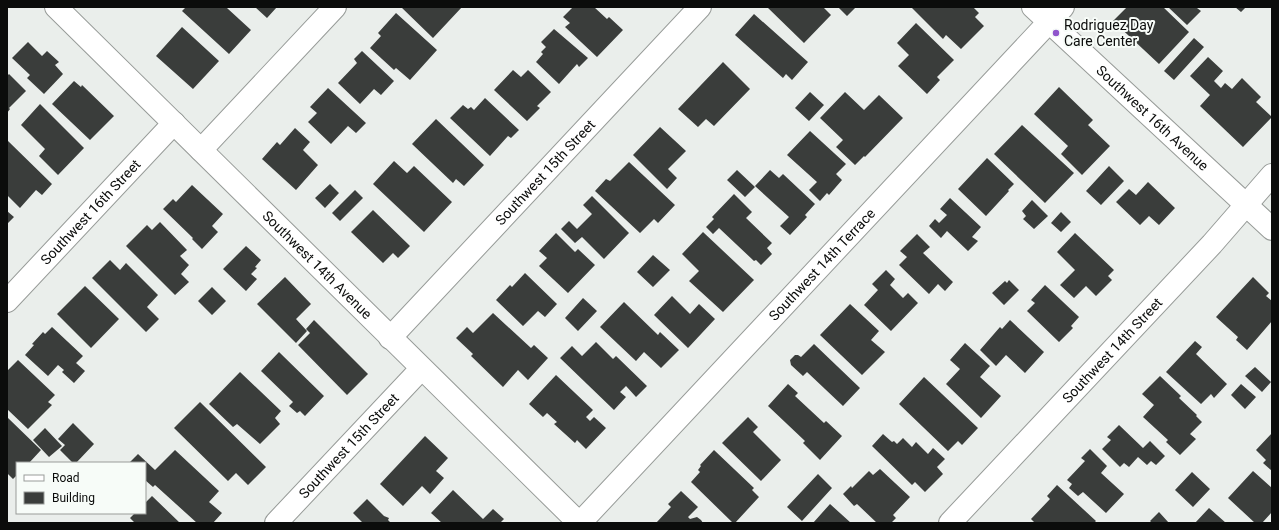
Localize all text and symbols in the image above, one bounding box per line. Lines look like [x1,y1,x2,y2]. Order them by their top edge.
place label: Rodriguez Day Care Center [1064,17,1154,49]
marker: Rodriguez Day Care Center [1051,28,1061,38]
street label: Southwest 16th Avenue [1093,62,1212,174]
street label: Southwest 15th Street [492,116,599,228]
street label: Southwest 16th Street [37,156,144,268]
street label: Southwest 14th Terrace [766,205,878,324]
street label: Southwest 14th Avenue [259,207,375,322]
street label: Southwest 14th Street [1059,294,1166,406]
street label: Southwest 15th Street [295,390,402,502]
legend [16,462,146,514]
text: Road [52,471,80,485]
text: Building [52,491,95,505]

